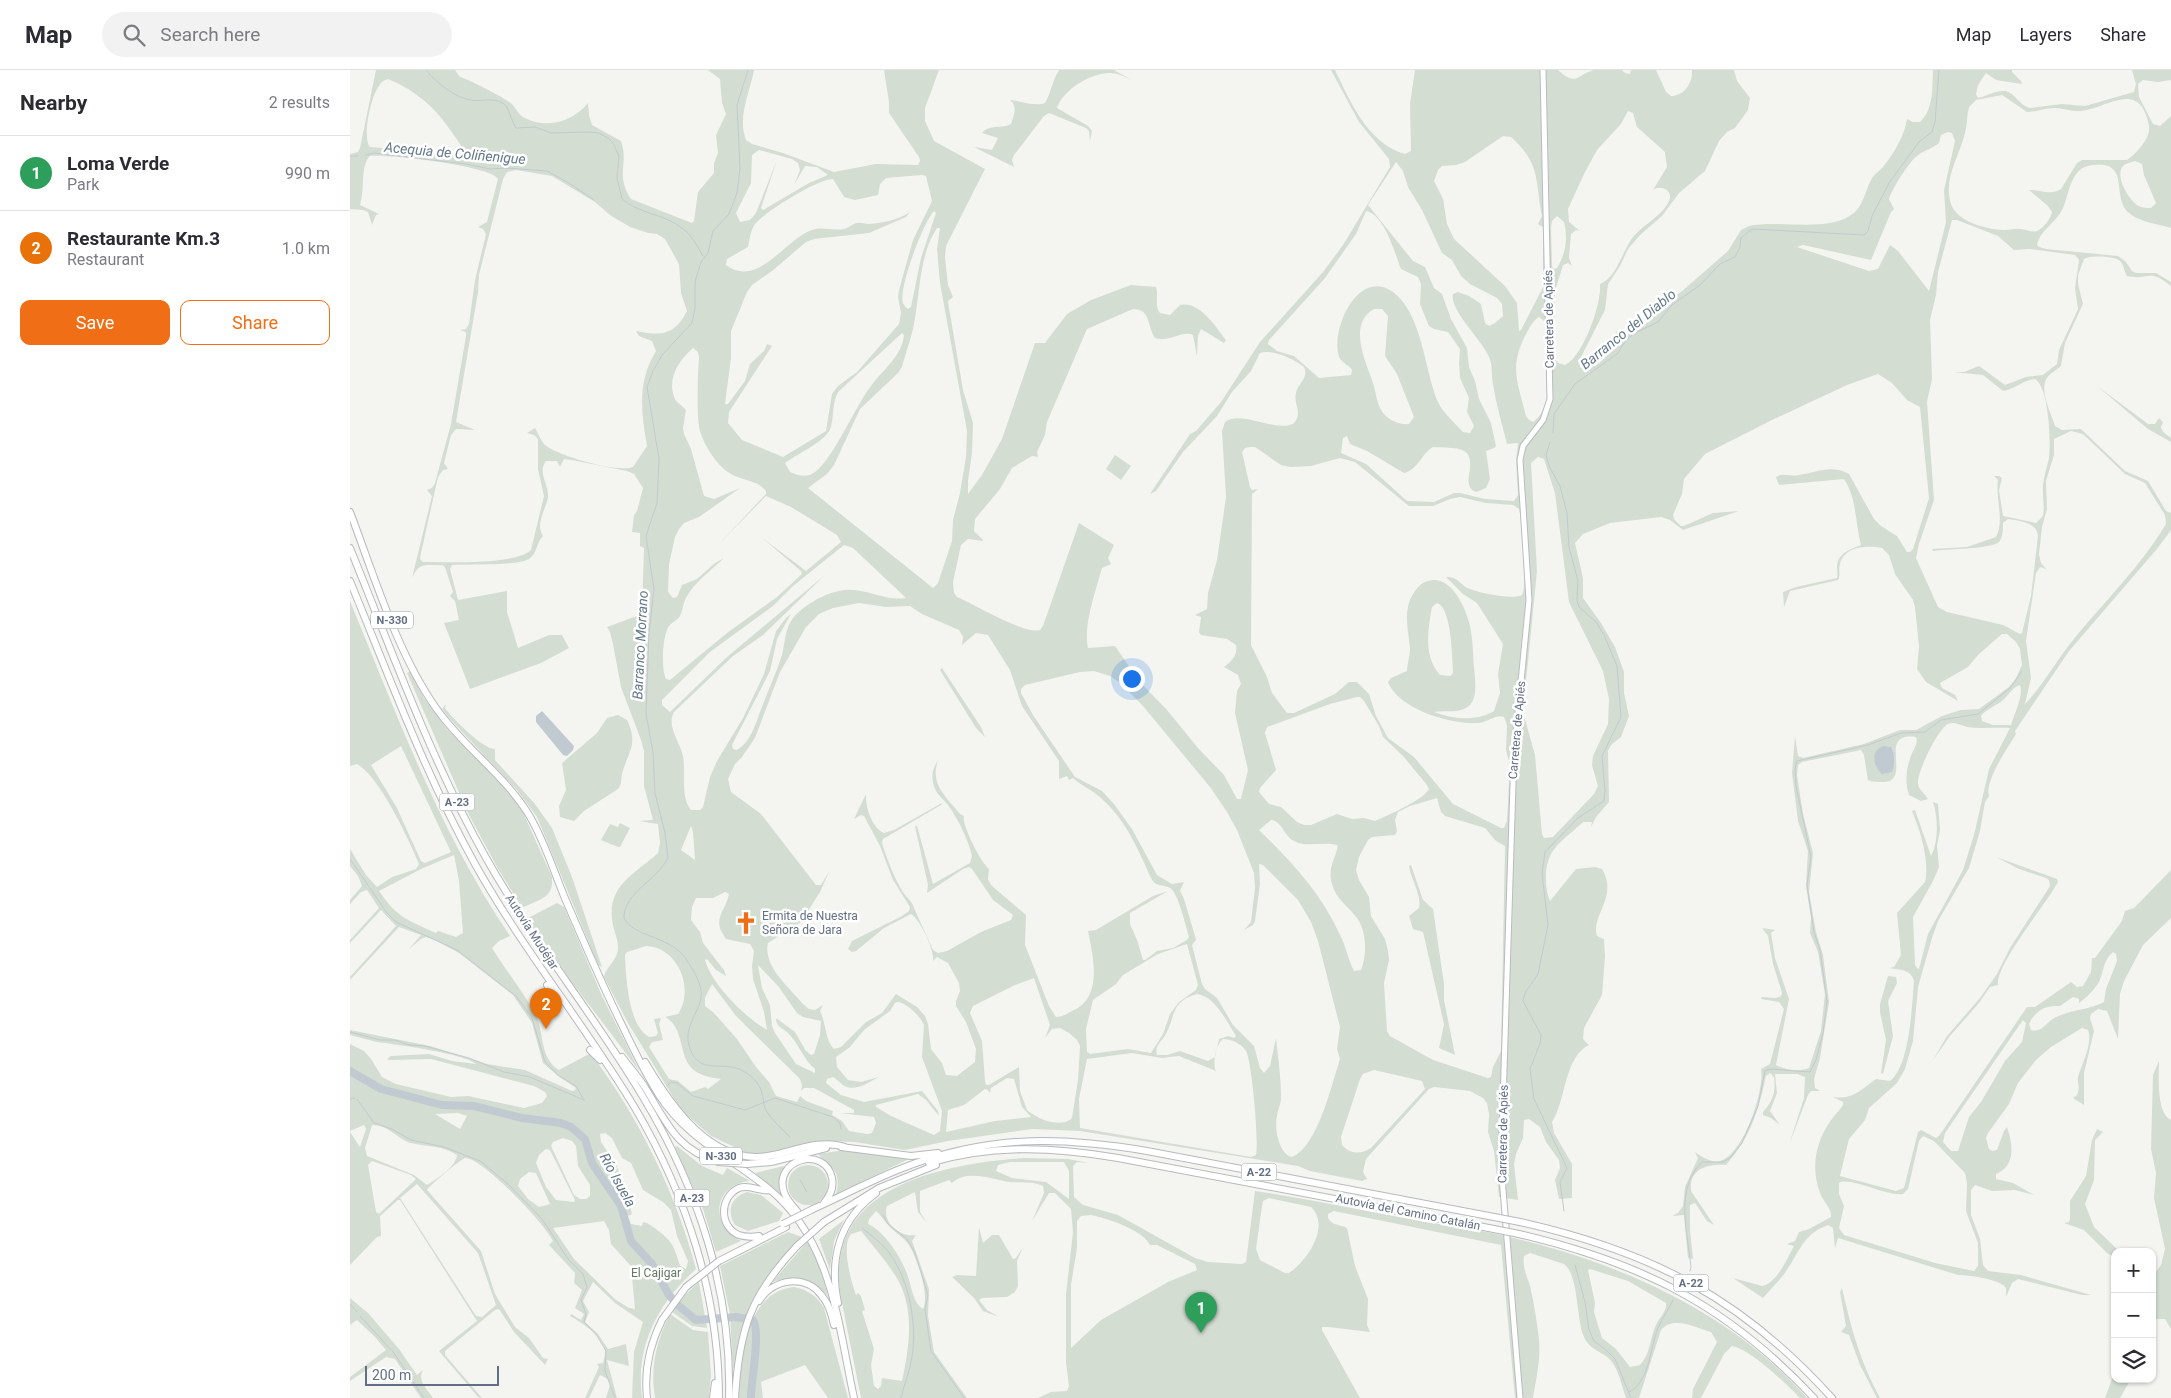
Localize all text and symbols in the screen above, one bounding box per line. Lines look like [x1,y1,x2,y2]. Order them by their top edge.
search box [102,12,452,57]
text: Map [25,21,72,49]
icon: search [120,21,148,49]
text: Search here [160,23,260,46]
text: Map [1956,24,1991,45]
text: Layers [2019,24,2072,45]
text: Share [2100,24,2146,45]
text: Nearby [20,91,87,115]
text: 2 results [269,93,330,112]
water label: Acequia de Coliñenigue [383,139,526,167]
text: Loma Verde [67,152,169,175]
text: 1 [31,164,41,183]
text: 990 m [285,164,330,183]
text: Park [67,175,99,194]
text: Restaurante Km.3 [67,227,220,250]
text: 2 [31,239,41,258]
text: 1.0 km [282,239,330,258]
text: Restaurant [67,250,144,269]
street label: Carretera de Apiés [1541,270,1557,368]
water label: Barranco del Diablo [1577,286,1679,372]
button: Save [20,300,170,345]
button: Share [180,300,330,345]
water label: Barranco Morrano [629,590,651,700]
road number: N-330 [371,612,413,628]
your location [1119,666,1145,692]
street label: Carretera de Apiés [1506,680,1528,780]
road number: A-23 [440,794,474,810]
street label: Autovía Mudéjar [502,892,562,972]
place label: Ermita de Nuestra Señora de Jara [762,909,858,937]
church icon: Ermita de Nuestra Señora de Jara [733,910,759,936]
pin: 2 [530,988,562,1029]
street label: Carretera de Apiés [1495,1085,1511,1183]
road number: N-330 [700,1148,742,1164]
water label: Río Isuela [597,1150,639,1210]
road number: A-22 [1242,1164,1276,1180]
road number: A-23 [674,1190,710,1206]
street label: Autovía del Camino Catalán [1334,1191,1482,1233]
map controls [2111,1248,2156,1383]
button: + [2111,1248,2156,1293]
park label: El Cajigar [631,1266,681,1280]
road number: A-22 [1674,1274,1708,1292]
pin: 1 [1185,1292,1217,1333]
button: − [2111,1293,2156,1338]
button: layers [2111,1338,2156,1383]
scale bar [365,1363,499,1386]
text: 200 m [372,1367,411,1383]

